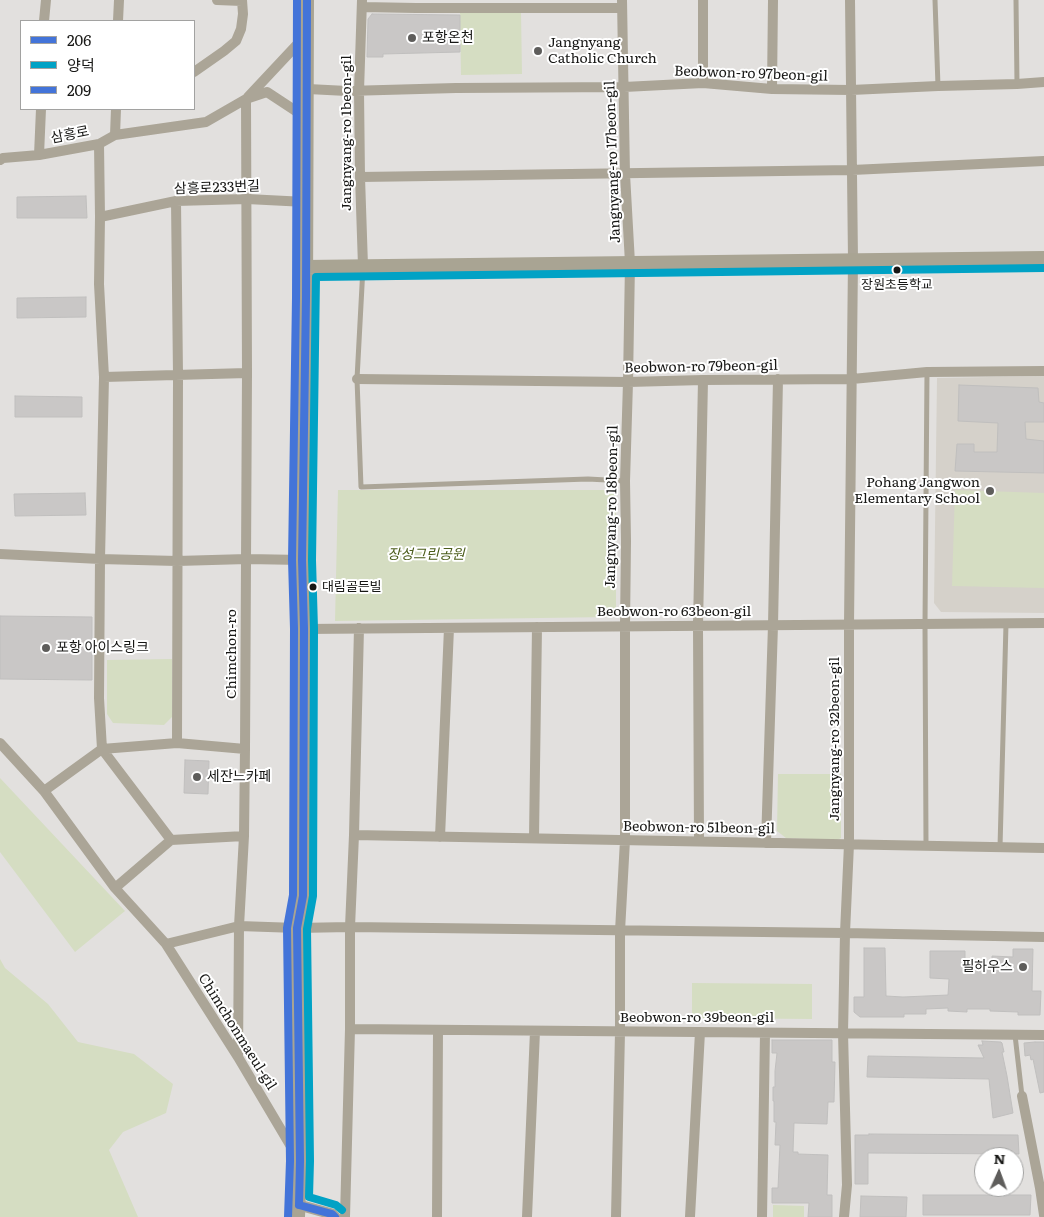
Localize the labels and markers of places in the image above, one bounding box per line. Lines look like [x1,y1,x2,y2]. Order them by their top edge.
place label: 포항온천 [422,30,474,46]
marker: 포항온천 [406,32,418,44]
place label: Jangnyang Catholic Church [548,35,657,68]
marker: Jangnyang Catholic Church [532,45,544,57]
marker: 장원초등학교 [892,265,902,275]
place label: 장원초등학교 [861,277,933,293]
place label: Pohang Jangwon Elementary School [854,475,980,508]
marker: Pohang Jangwon Elementary School [984,485,996,497]
place label: 대림골든빌 [322,579,382,595]
marker: 대림골든빌 [308,582,318,592]
place label: 포항 아이스링크 [56,640,149,656]
marker: 포항 아이스링크 [40,642,52,654]
place label: 세잔느카페 [207,769,271,785]
marker: 세잔느카페 [191,771,203,783]
place label: 필하우스 [961,959,1013,975]
marker: 필하우스 [1017,961,1029,973]

